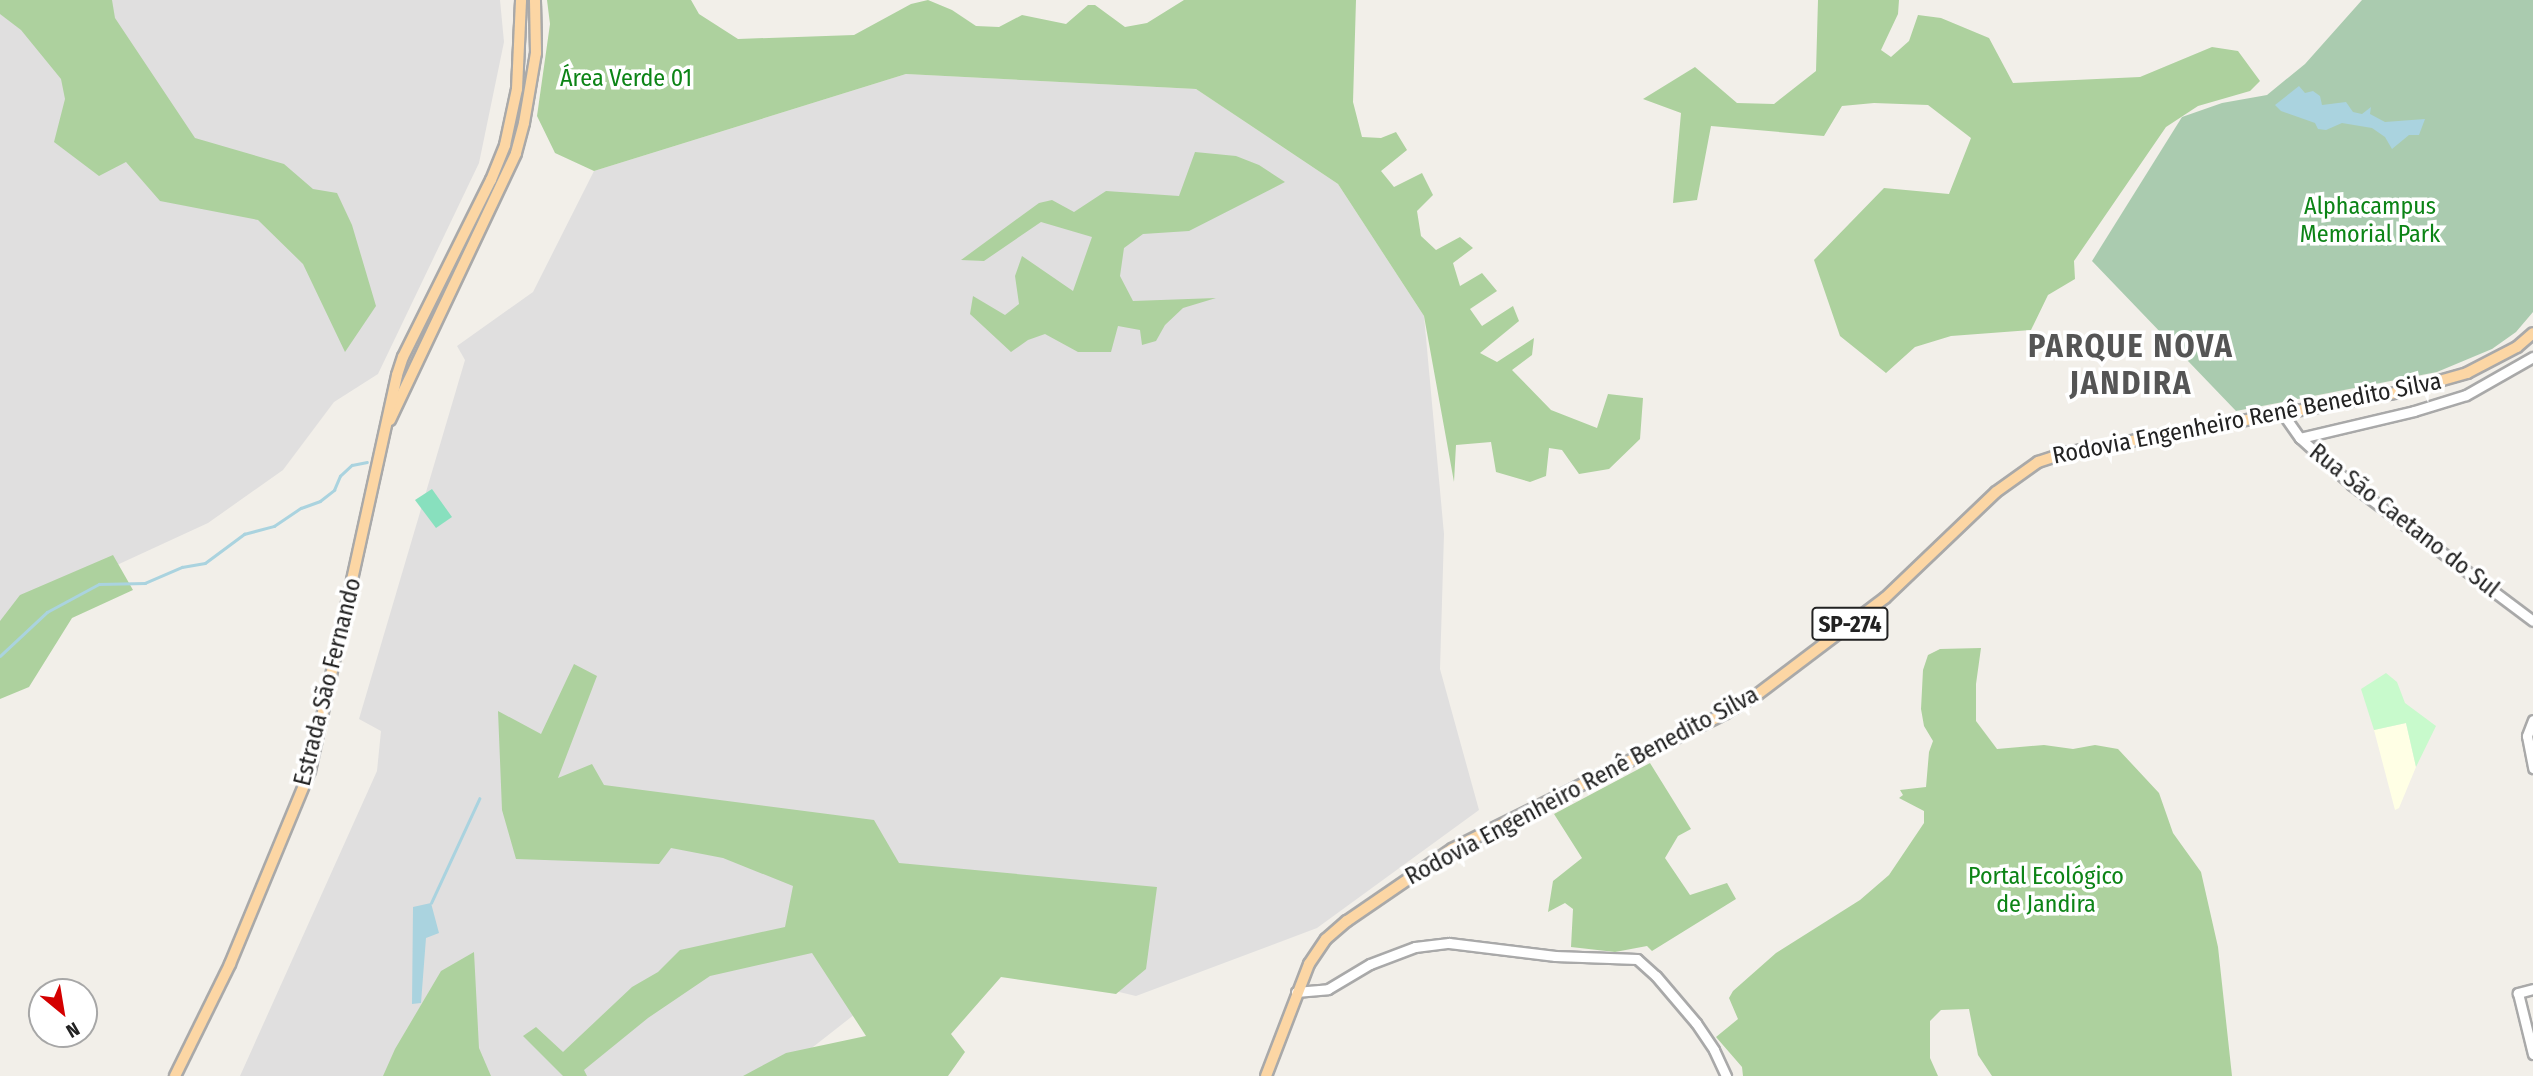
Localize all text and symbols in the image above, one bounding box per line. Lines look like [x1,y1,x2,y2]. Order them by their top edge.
park label: Área Verde 01 [560,65,692,93]
park label: Alphacampus Memorial Park [2300,193,2440,249]
district label: PARQUE NOVA JANDIRA [2029,328,2233,403]
street label: Rodovia Engenheiro Renê Benedito Silva [2050,367,2444,471]
street label: Rua São Caetano do Sul [2303,438,2505,604]
street label: Estrada São Fernando [288,575,368,789]
road number: SP-274 [1810,604,1890,644]
street label: Rodovia Engenheiro Renê Benedito Silva [1401,680,1763,892]
park label: Portal Ecológico de Jandira [1968,863,2124,919]
north arrow [28,978,98,1048]
text: N [62,1017,83,1043]

